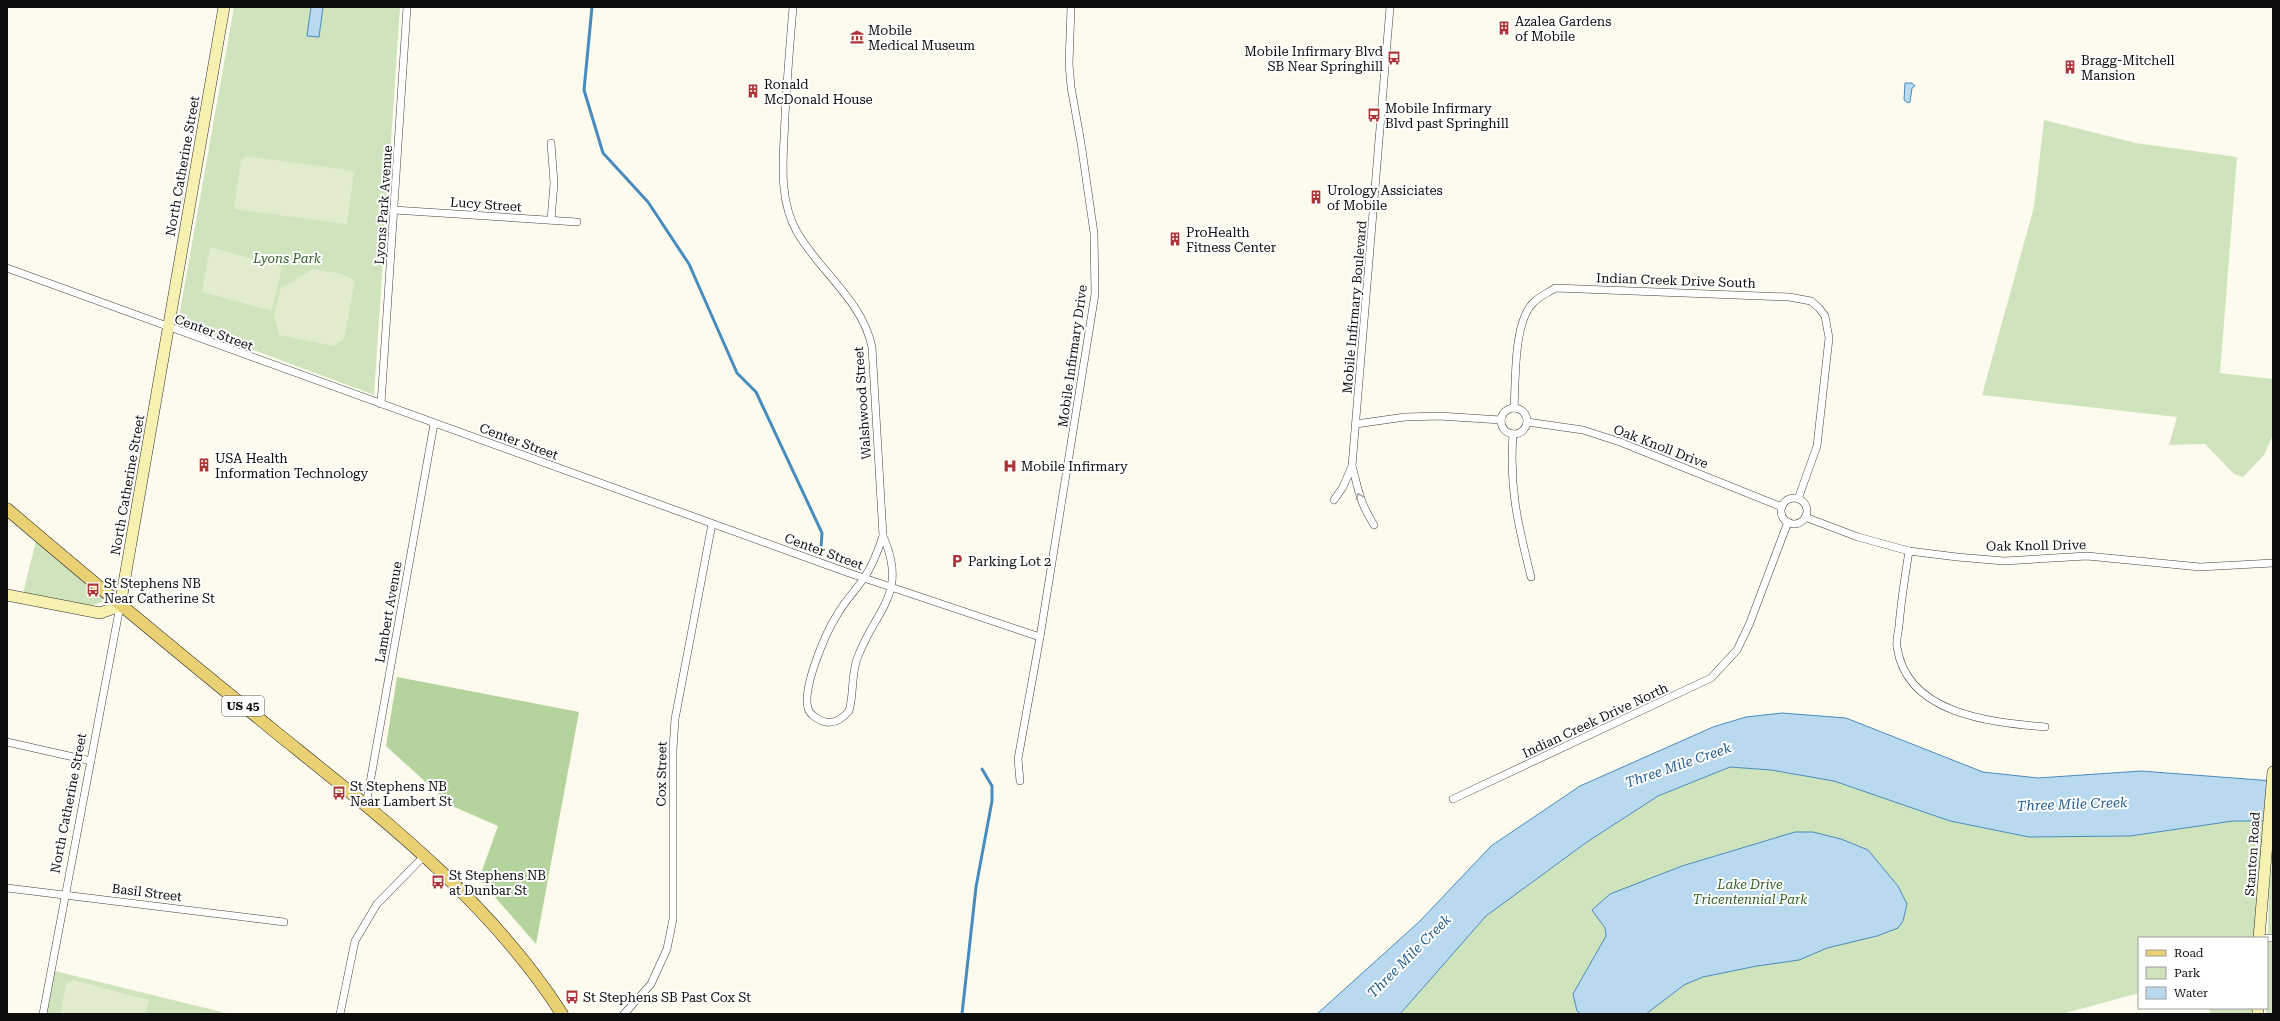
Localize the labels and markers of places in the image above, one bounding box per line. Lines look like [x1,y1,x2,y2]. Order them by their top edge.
place label: Azalea Gardens of Mobile [1515,14,1611,44]
building icon: Azalea Gardens of Mobile [1496,20,1512,36]
place label: Mobile Medical Museum [868,23,975,53]
museum icon: Mobile Medical Museum [849,29,865,45]
place label: Mobile Infirmary Blvd SB Near Springhill [1245,44,1384,74]
bus stop icon: Mobile Infirmary Blvd SB Near Springhill [1386,50,1402,66]
place label: Bragg-Mitchell Mansion [2081,53,2175,83]
building icon: Bragg-Mitchell Mansion [2062,59,2078,75]
place label: Ronald McDonald House [764,77,873,107]
building icon: Ronald McDonald House [745,83,761,99]
place label: Mobile Infirmary Blvd past Springhill [1385,101,1509,131]
bus stop icon: Mobile Infirmary Blvd past Springhill [1366,107,1382,123]
place label: Urology Assiciates of Mobile [1327,183,1443,213]
building icon: Urology Assiciates of Mobile [1308,189,1324,205]
place label: ProHealth Fitness Center [1186,225,1277,255]
building icon: ProHealth Fitness Center [1167,231,1183,247]
place label: USA Health Information Technology [215,451,369,481]
building icon: USA Health Information Technology [196,457,212,473]
hospital icon: Mobile Infirmary [1002,458,1018,474]
place label: Mobile Infirmary [1021,459,1128,474]
parking icon: Parking Lot 2 [949,553,965,569]
place label: Parking Lot 2 [968,554,1051,569]
place label: St Stephens NB Near Catherine St [104,576,215,606]
bus stop icon: St Stephens NB Near Catherine St [85,582,101,598]
place label: St Stephens NB Near Lambert St [350,779,452,809]
bus stop icon: St Stephens NB Near Lambert St [331,785,347,801]
place label: St Stephens NB at Dunbar St [449,868,546,898]
bus stop icon: St Stephens NB at Dunbar St [430,874,446,890]
bus stop icon: St Stephens SB Past Cox St [564,989,580,1005]
place label: St Stephens SB Past Cox St [583,990,751,1005]

